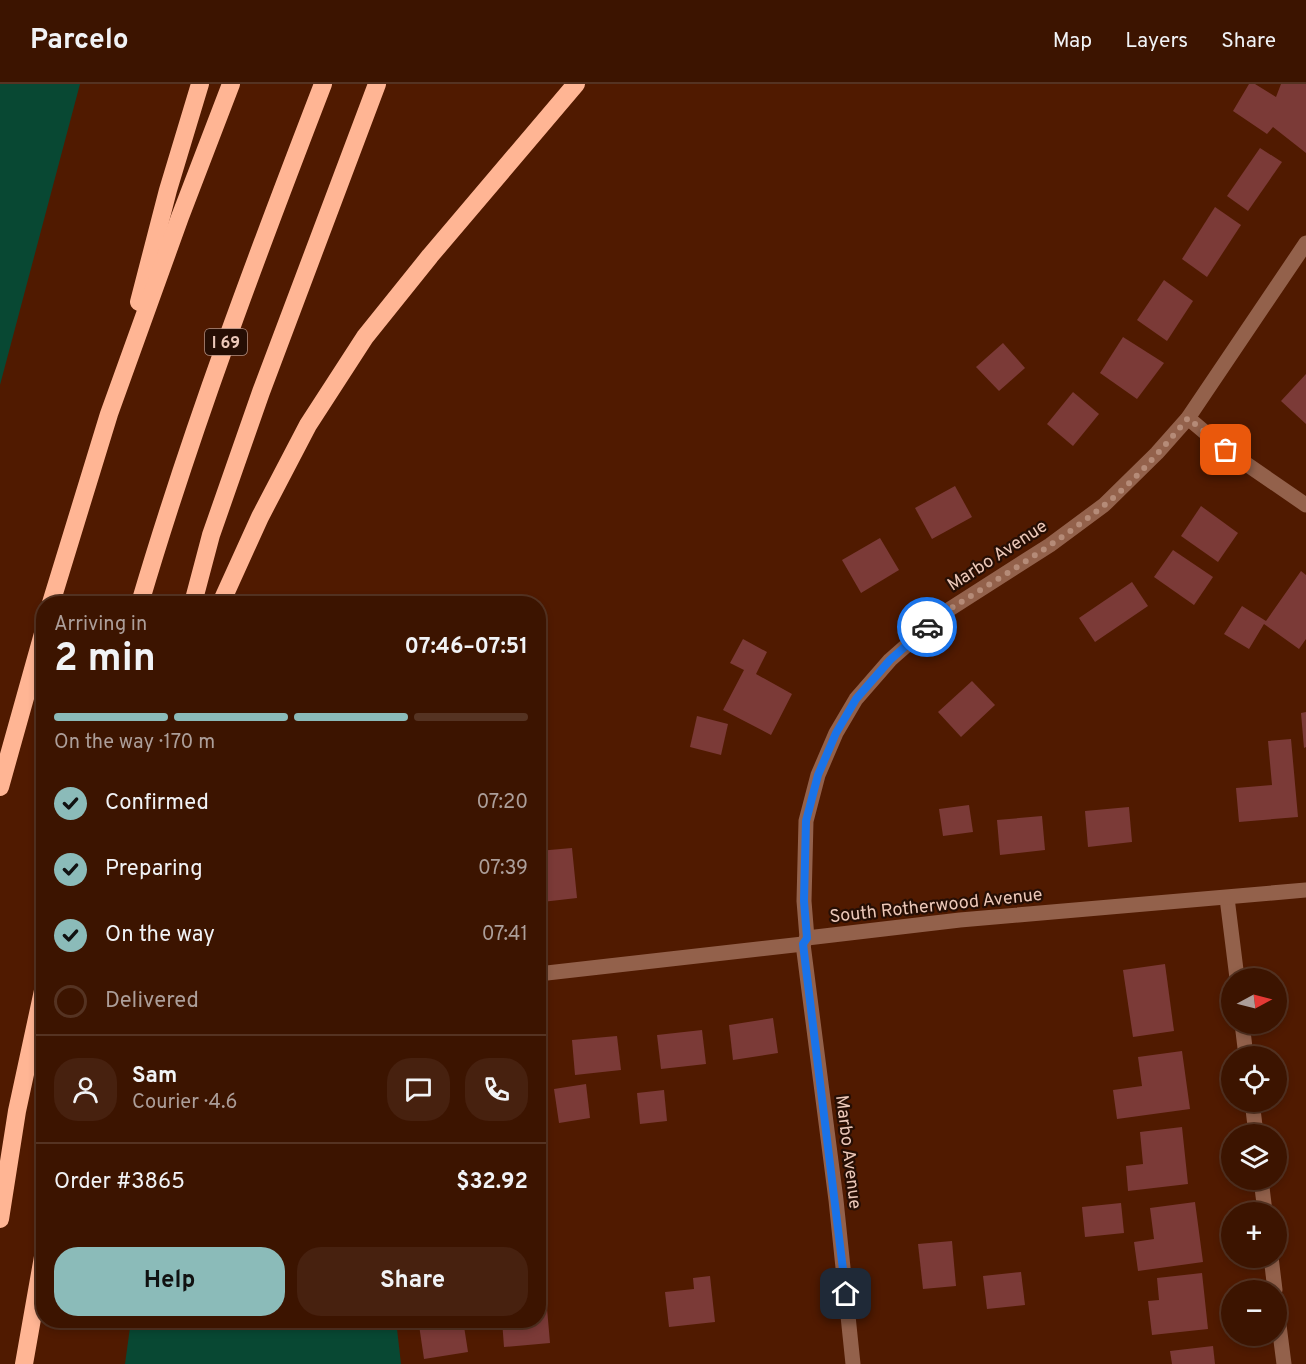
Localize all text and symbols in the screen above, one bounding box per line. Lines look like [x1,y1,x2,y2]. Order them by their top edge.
text: Parcelo [30,23,129,59]
text: Map [1053,28,1092,55]
text: Layers [1125,28,1188,55]
text: Share [1221,28,1276,55]
road number: I 69 [205,329,247,355]
pin [1200,424,1251,475]
icon: bag [1209,433,1242,466]
street label: Marbo Avenue [943,515,1052,597]
courier [897,597,957,657]
icon: car [911,611,944,644]
text: Arriving in [54,612,147,638]
text: 07:46–07:51 [405,634,528,661]
text: 2 min [54,636,156,685]
text: On the way · 170 m [54,730,215,756]
icon: check [54,787,87,820]
text: Confirmed [105,790,209,817]
text: 07:20 [477,790,528,816]
icon: check [54,853,87,886]
text: Preparing [105,856,203,883]
text: 07:39 [478,856,528,882]
street label: South Rotherwood Avenue [829,884,1044,929]
icon: check [54,919,87,952]
text: On the way [105,922,215,949]
text: 07:41 [482,922,528,948]
north arrow [1221,968,1287,1034]
map controls [1221,968,1287,1346]
text: Delivered [105,988,199,1015]
button: locate [1221,1046,1287,1112]
button: person [54,1058,117,1121]
button: chat [387,1058,450,1121]
button: phone [465,1058,528,1121]
text: Sam [132,1063,177,1090]
text: Courier · 4.6 [132,1090,237,1116]
street label: Marbo Avenue [829,1094,866,1211]
button: layers [1221,1124,1287,1190]
text: Order #3865 [54,1169,185,1196]
text: $32.92 [456,1169,528,1196]
button: + [1221,1202,1287,1268]
button: Help [54,1247,285,1316]
button: Share [297,1247,528,1316]
pin [820,1268,871,1319]
icon: home [829,1277,862,1310]
button: − [1221,1280,1287,1346]

